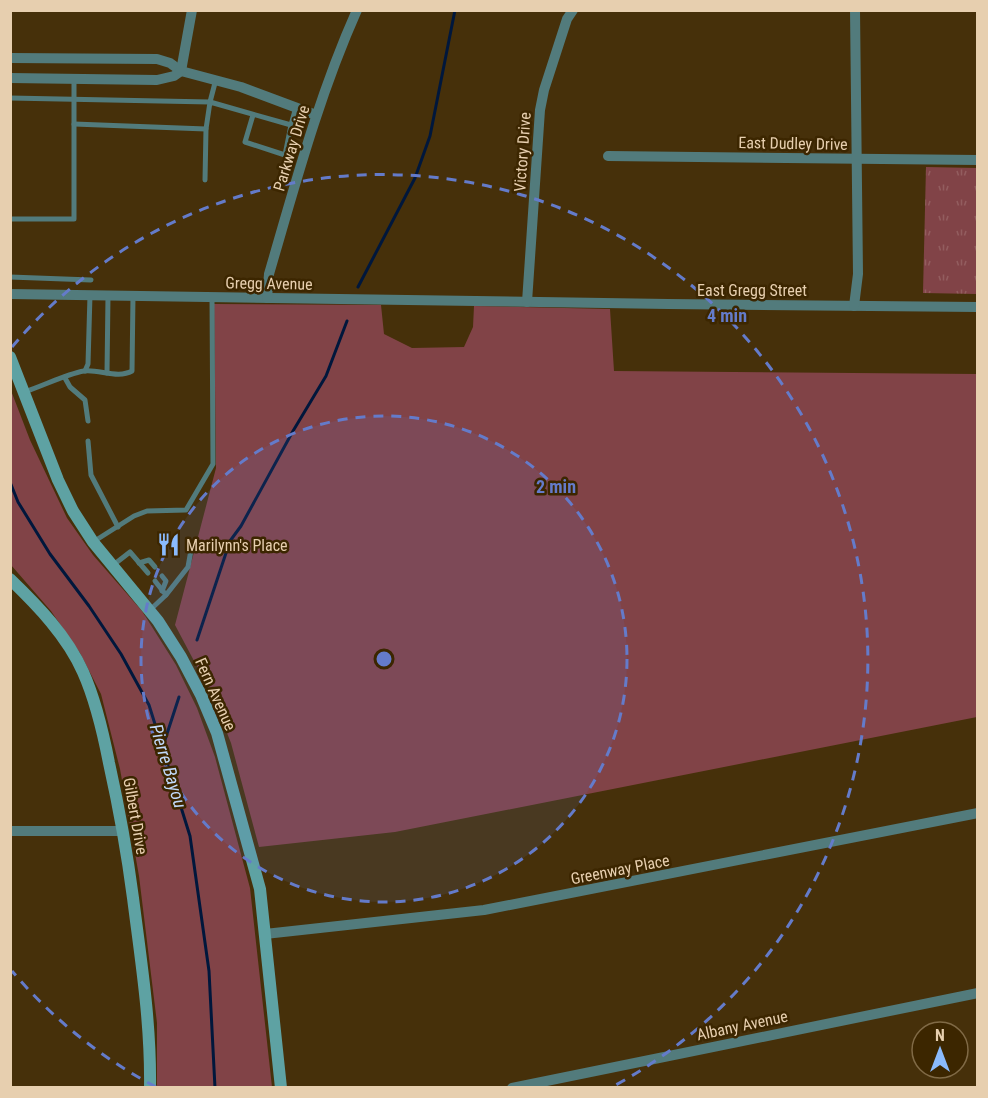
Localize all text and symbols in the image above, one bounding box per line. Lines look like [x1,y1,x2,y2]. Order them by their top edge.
street label: Parkway Drive [269,103,314,193]
street label: Victory Drive [510,112,535,193]
street label: East Dudley Drive [738,133,848,154]
street label: Gregg Avenue [225,273,313,294]
street label: East Gregg Street [697,281,807,300]
text: 4 min [707,305,747,326]
text: 2 min [536,476,576,497]
restaurant icon: Marilynn's Place [155,532,181,558]
place label: Marilynn's Place [186,536,288,555]
centre of rings [374,649,394,669]
street label: Fern Avenue [191,655,240,733]
water label: Pierre Bayou [146,721,191,811]
street label: Gilbert Drive [119,776,152,856]
street label: Greenway Place [569,851,671,888]
street label: Albany Avenue [695,1007,789,1044]
north arrow [910,1020,970,1080]
text: N [935,1026,945,1045]

